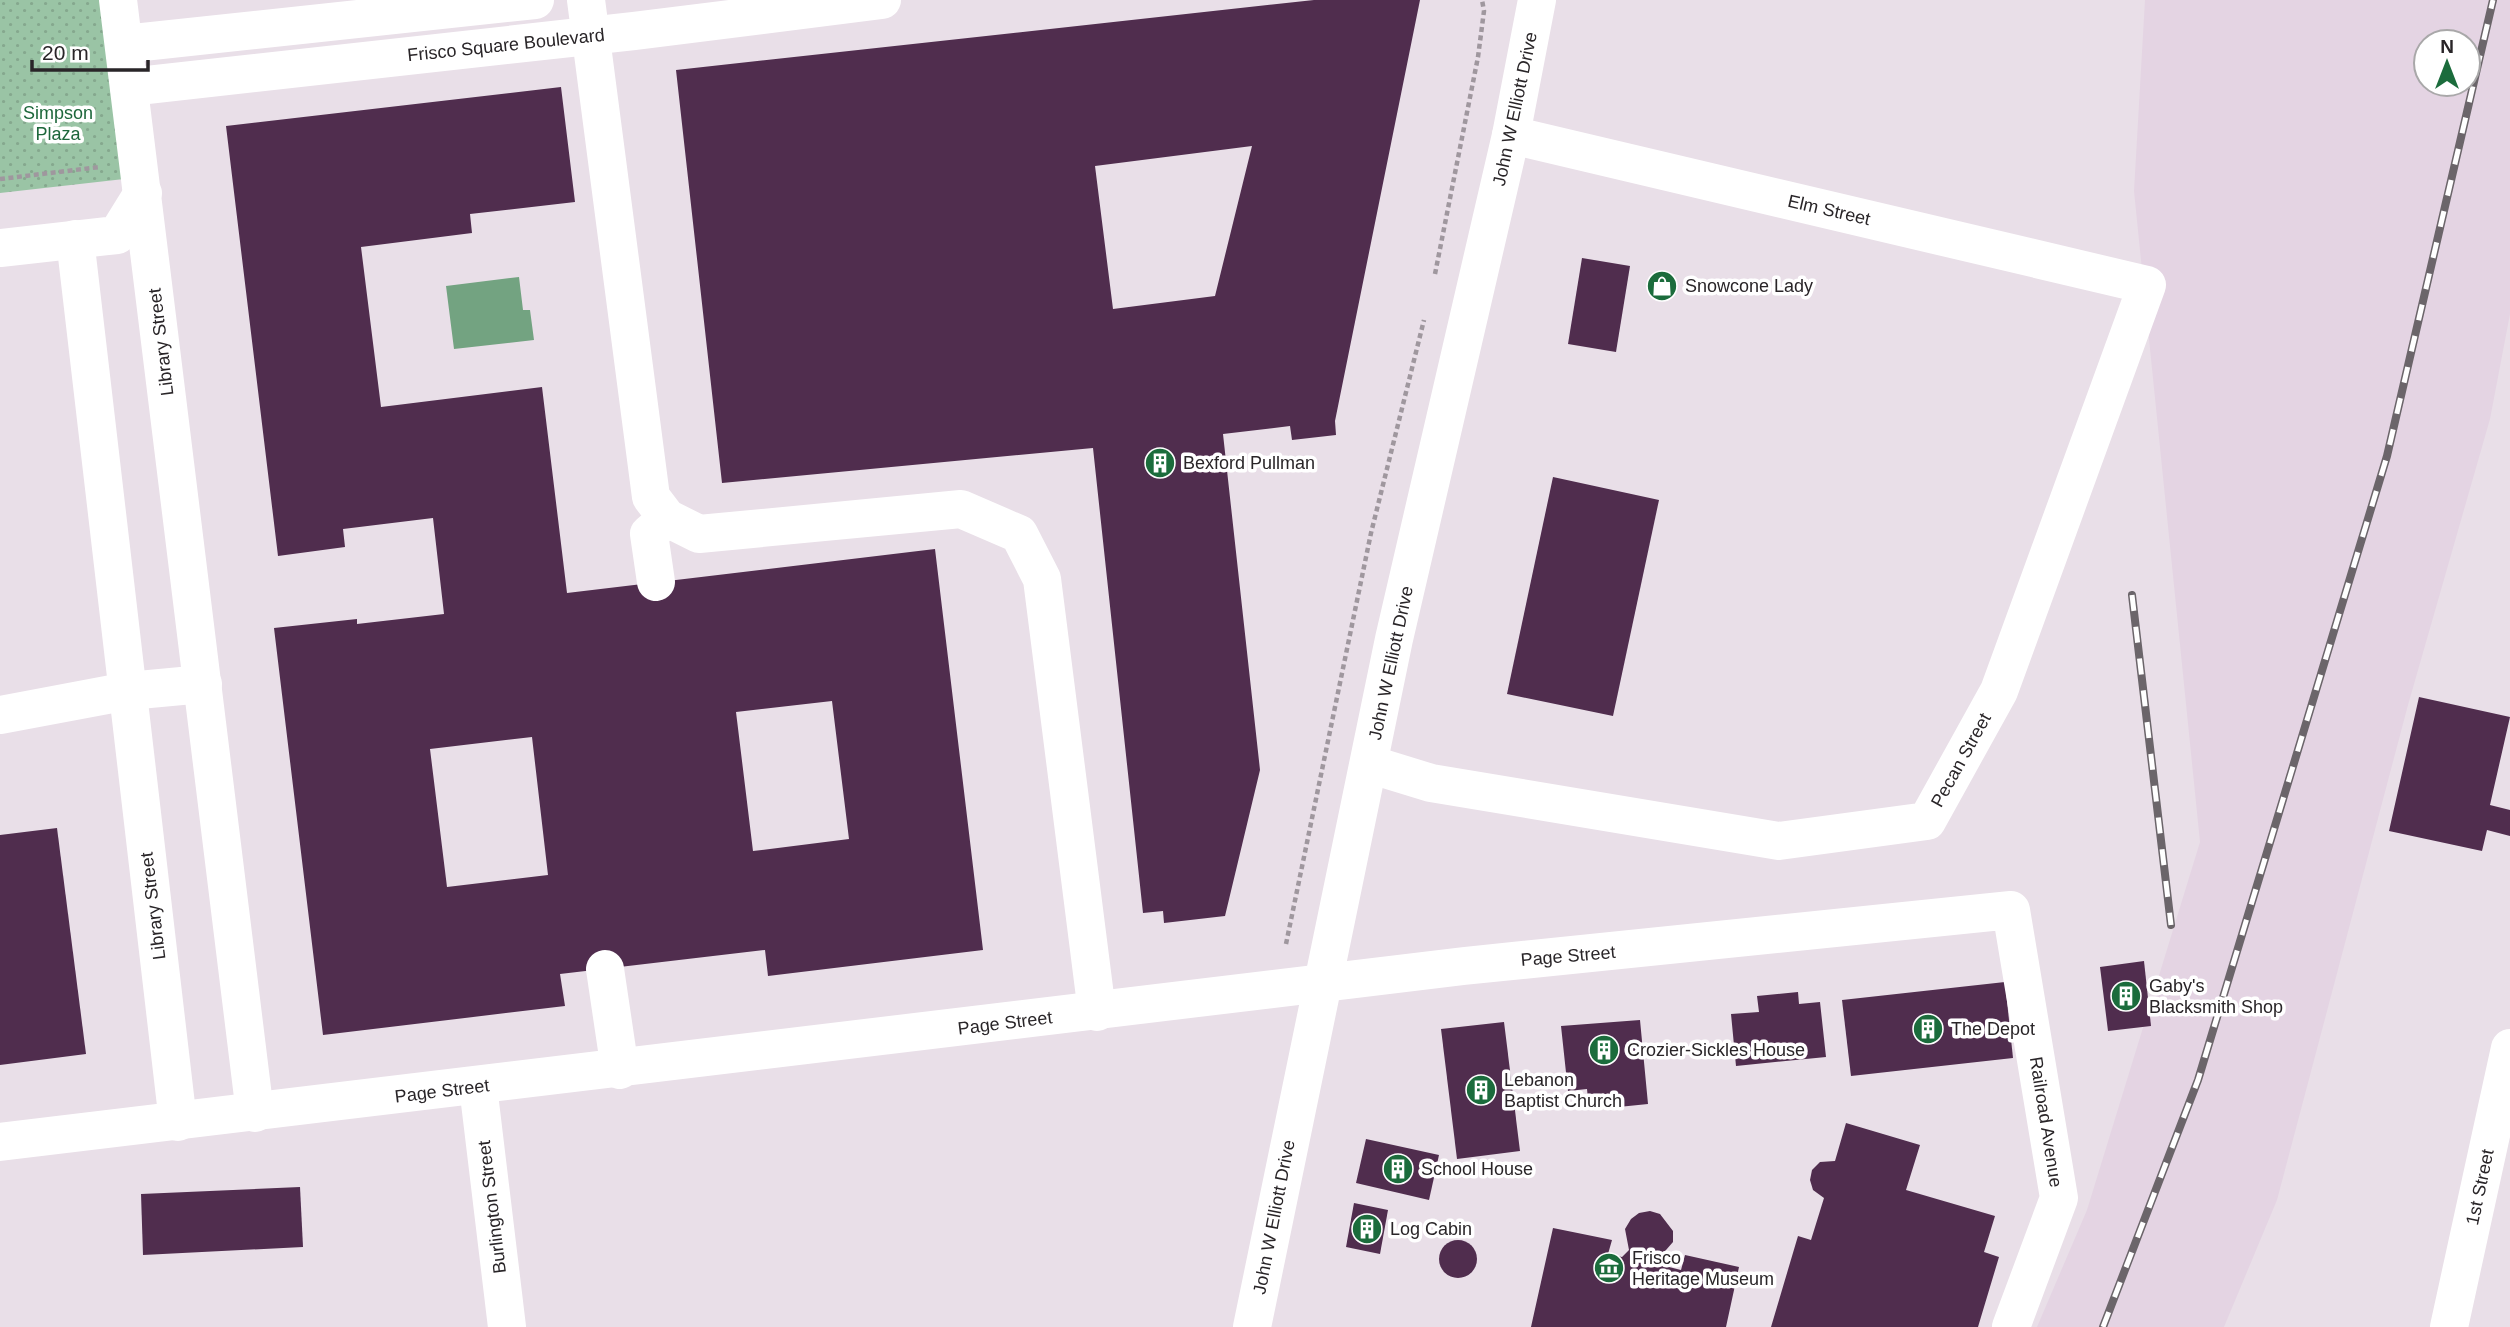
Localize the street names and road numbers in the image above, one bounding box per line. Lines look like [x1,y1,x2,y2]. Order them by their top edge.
street label: Frisco Square Boulevard [406,25,606,65]
street label: John W Elliott Drive [1489,30,1541,188]
street label: Elm Street [1786,191,1872,229]
street label: Library Street [144,287,178,397]
street label: John W Elliott Drive [1365,584,1417,742]
street label: Pecan Street [1927,710,1995,810]
street label: Library Street [136,851,170,961]
street label: Page Street [1520,942,1616,970]
street label: Page Street [957,1007,1053,1039]
street label: Railroad Avenue [2026,1055,2066,1189]
street label: Page Street [394,1075,490,1107]
street label: John W Elliott Drive [1249,1138,1299,1296]
street label: Burlington Street [474,1139,510,1275]
street label: 1st Street [2462,1147,2498,1227]

